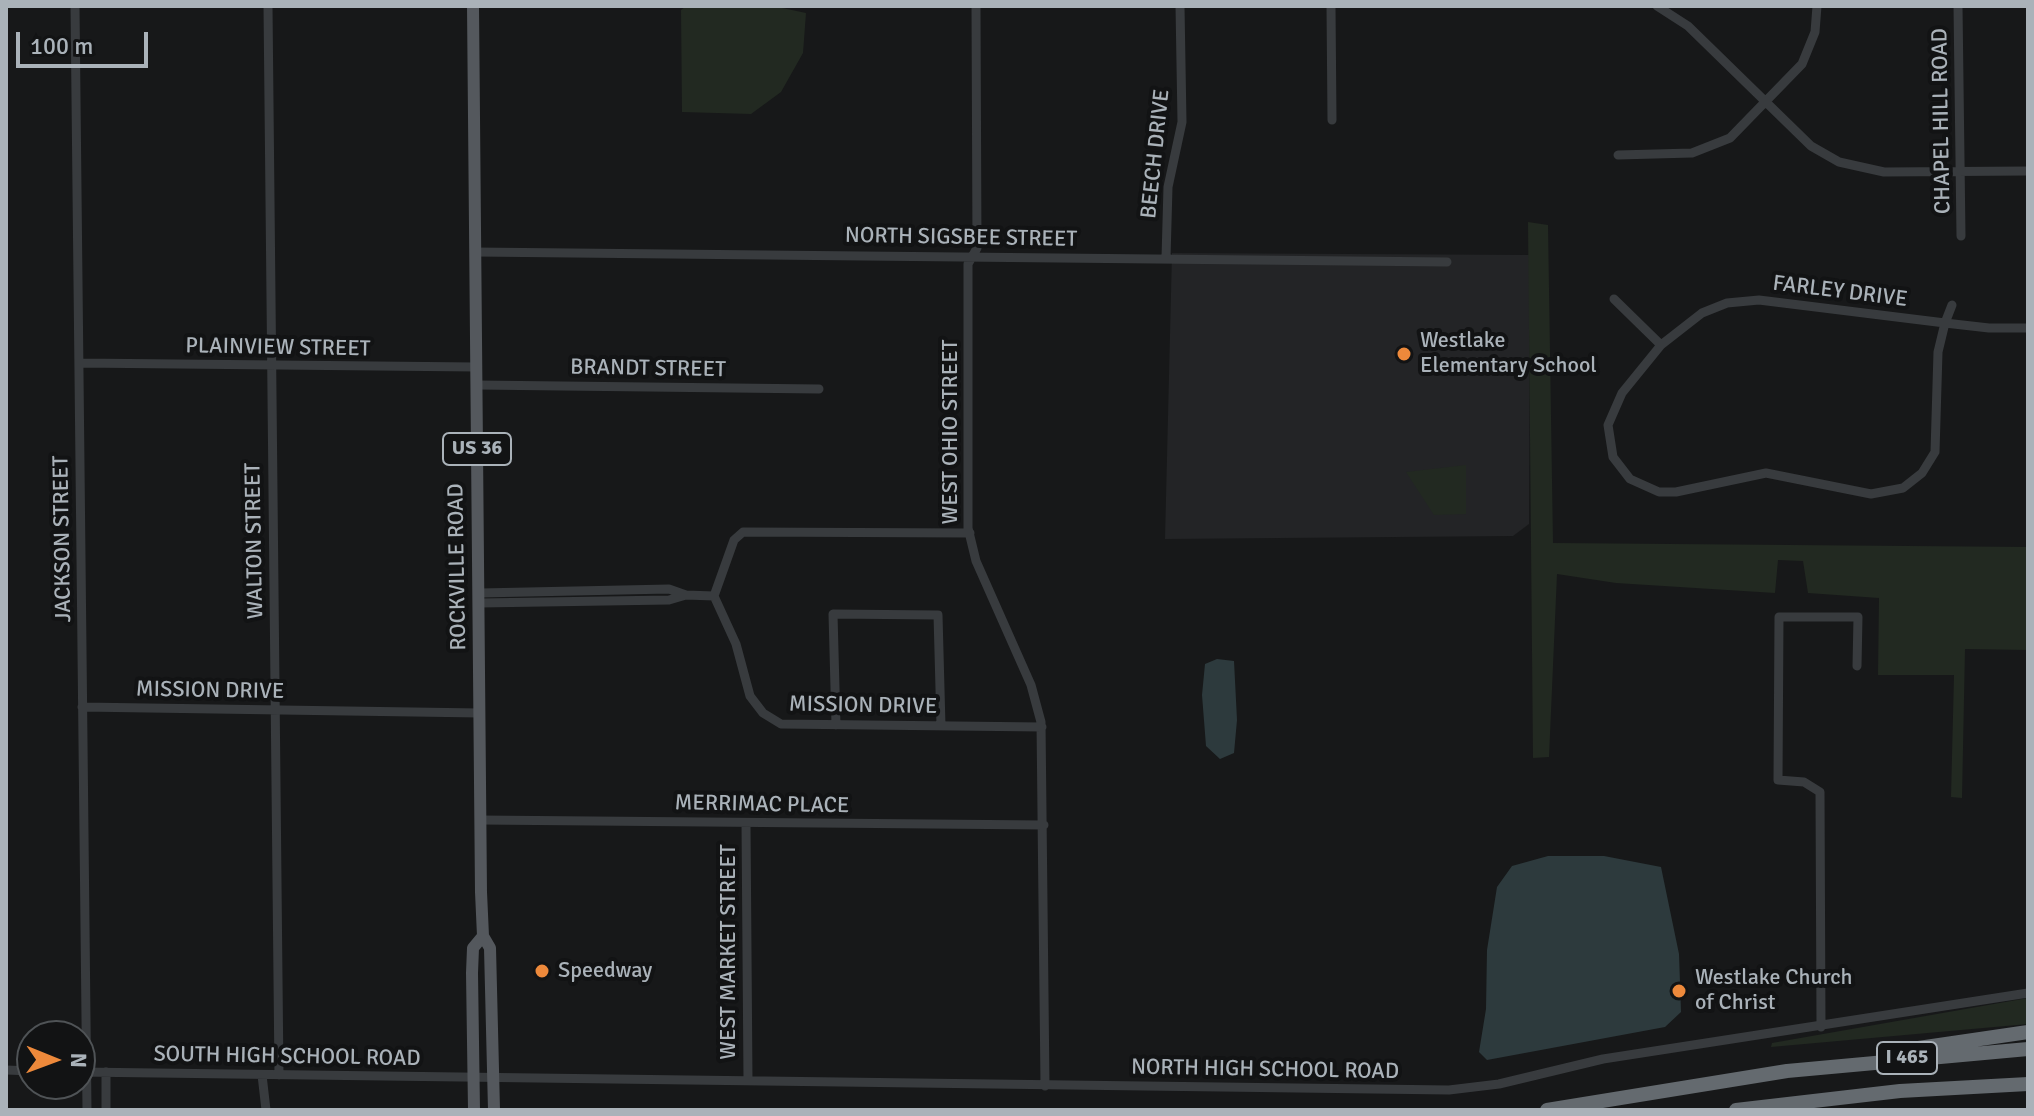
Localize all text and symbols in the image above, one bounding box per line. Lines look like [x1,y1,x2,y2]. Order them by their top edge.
scale bar [20,16,152,66]
street label: CHAPEL HILL ROAD [1927,28,1957,214]
text: 100 m [30,31,93,61]
street label: BEECH DRIVE [1136,88,1176,220]
street label: NORTH SIGSBEE STREET [845,223,1077,253]
street label: FARLEY DRIVE [1771,271,1909,313]
place label: Westlake Elementary School [1420,328,1597,380]
street label: PLAINVIEW STREET [185,333,371,363]
street label: WEST OHIO STREET [938,340,964,524]
marker: Westlake Elementary School [1395,345,1413,363]
street label: BRANDT STREET [570,354,726,384]
road number: US 36 [443,433,511,465]
street label: JACKSON STREET [48,455,78,623]
street label: WALTON STREET [240,463,270,619]
street label: ROCKVILLE ROAD [443,483,473,651]
street label: MISSION DRIVE [136,677,284,705]
street label: MISSION DRIVE [789,692,937,720]
street label: MERRIMAC PLACE [674,790,850,820]
street label: WEST MARKET STREET [716,844,742,1060]
place label: Speedway [558,958,652,984]
marker: Speedway [533,962,551,980]
place label: Westlake Church of Christ [1695,965,1853,1016]
marker: Westlake Church of Christ [1670,982,1688,1000]
north arrow [16,1020,96,1100]
street label: SOUTH HIGH SCHOOL ROAD [153,1041,421,1073]
road number: I 465 [1877,1042,1937,1074]
text: N [65,1053,92,1068]
street label: NORTH HIGH SCHOOL ROAD [1131,1054,1399,1086]

